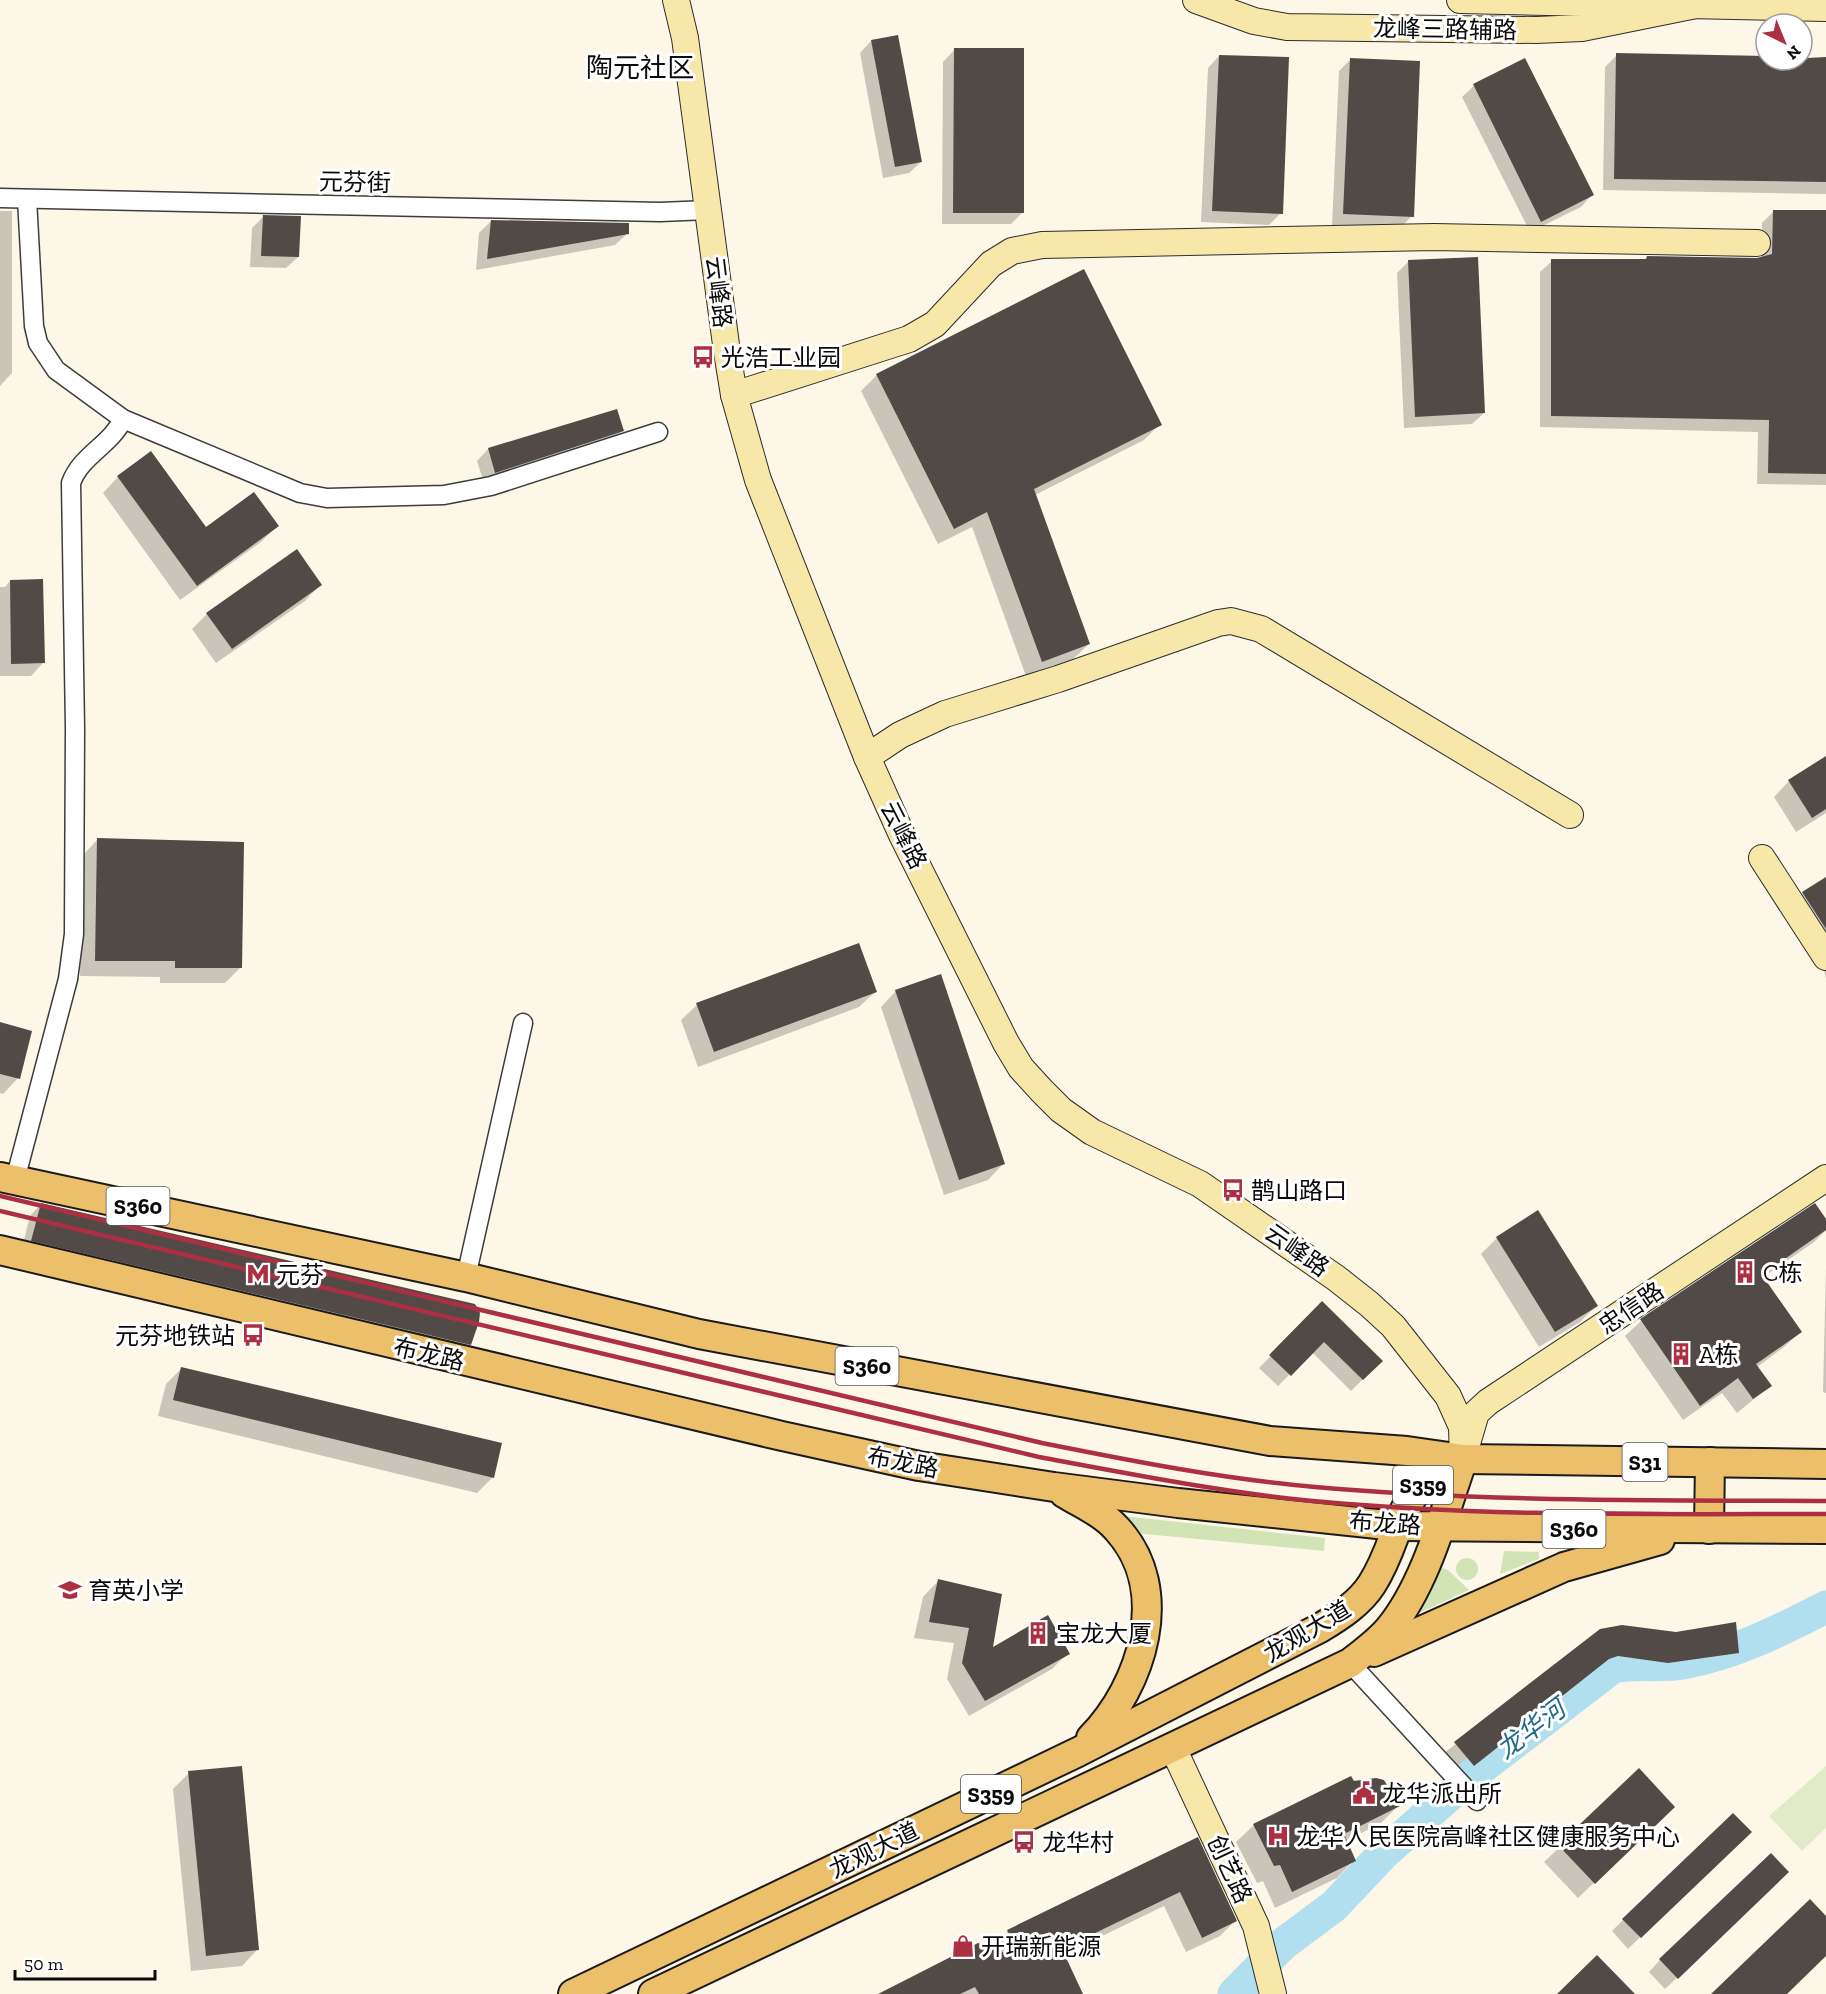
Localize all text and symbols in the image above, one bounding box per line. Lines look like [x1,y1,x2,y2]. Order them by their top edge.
north arrow [1754,12,1814,72]
street label: 龙峰三路辅路 [1373,13,1517,45]
text: N [1783,42,1805,64]
district label: 陶元社区 [586,52,694,84]
street label: 元芬街 [319,167,391,197]
street label: 云峰路 [700,255,738,329]
place label: 光浩工业园 [721,343,841,372]
bus stop icon: 光浩工业园 [690,344,716,370]
street label: 云峰路 [875,796,933,874]
place label: 鹊山路口 [1251,1176,1347,1205]
bus stop icon: 鹊山路口 [1220,1177,1246,1203]
road number: S360 [106,1187,170,1225]
street label: 云峰路 [1259,1217,1335,1283]
place label: C栋 [1763,1258,1803,1287]
building icon: C栋 [1732,1259,1758,1285]
place label: 元芬 [276,1260,324,1289]
metro station icon: 元芬 [245,1261,271,1287]
street label: 忠信路 [1593,1276,1669,1340]
place label: 元芬地铁站 [115,1321,235,1350]
bus stop icon: 元芬地铁站 [240,1322,266,1348]
street label: 布龙路 [391,1332,467,1376]
place label: A栋 [1699,1340,1739,1369]
building icon: A栋 [1668,1341,1694,1367]
road number: S360 [836,1347,898,1385]
street label: 布龙路 [865,1441,941,1483]
road number: S31 [1622,1443,1668,1481]
road number: S359 [1393,1466,1453,1504]
street label: 布龙路 [1348,1506,1422,1540]
road number: S360 [1542,1510,1606,1548]
place label: 育英小学 [88,1576,184,1605]
school or university icon: 育英小学 [57,1577,83,1603]
street label: 龙观大道 [1258,1594,1356,1668]
place label: 宝龙大厦 [1056,1619,1152,1648]
building icon: 宝龙大厦 [1025,1620,1051,1646]
water label: 龙华河 [1490,1690,1576,1765]
road number: S359 [961,1775,1021,1813]
place label: 龙华派出所 [1382,1779,1502,1808]
public building icon: 龙华派出所 [1351,1780,1377,1806]
street label: 龙观大道 [825,1816,923,1884]
place label: 龙华人民医院高峰社区健康服务中心 [1296,1822,1680,1851]
hospital icon: 龙华人民医院高峰社区健康服务中心 [1265,1823,1291,1849]
place label: 龙华村 [1042,1828,1114,1857]
bus stop icon: 龙华村 [1011,1829,1037,1855]
street label: 创艺路 [1202,1830,1258,1908]
place label: 开瑞新能源 [981,1932,1101,1961]
shop icon: 开瑞新能源 [950,1933,976,1959]
scale bar [15,1943,154,1981]
text: 50 m [24,1953,64,1975]

